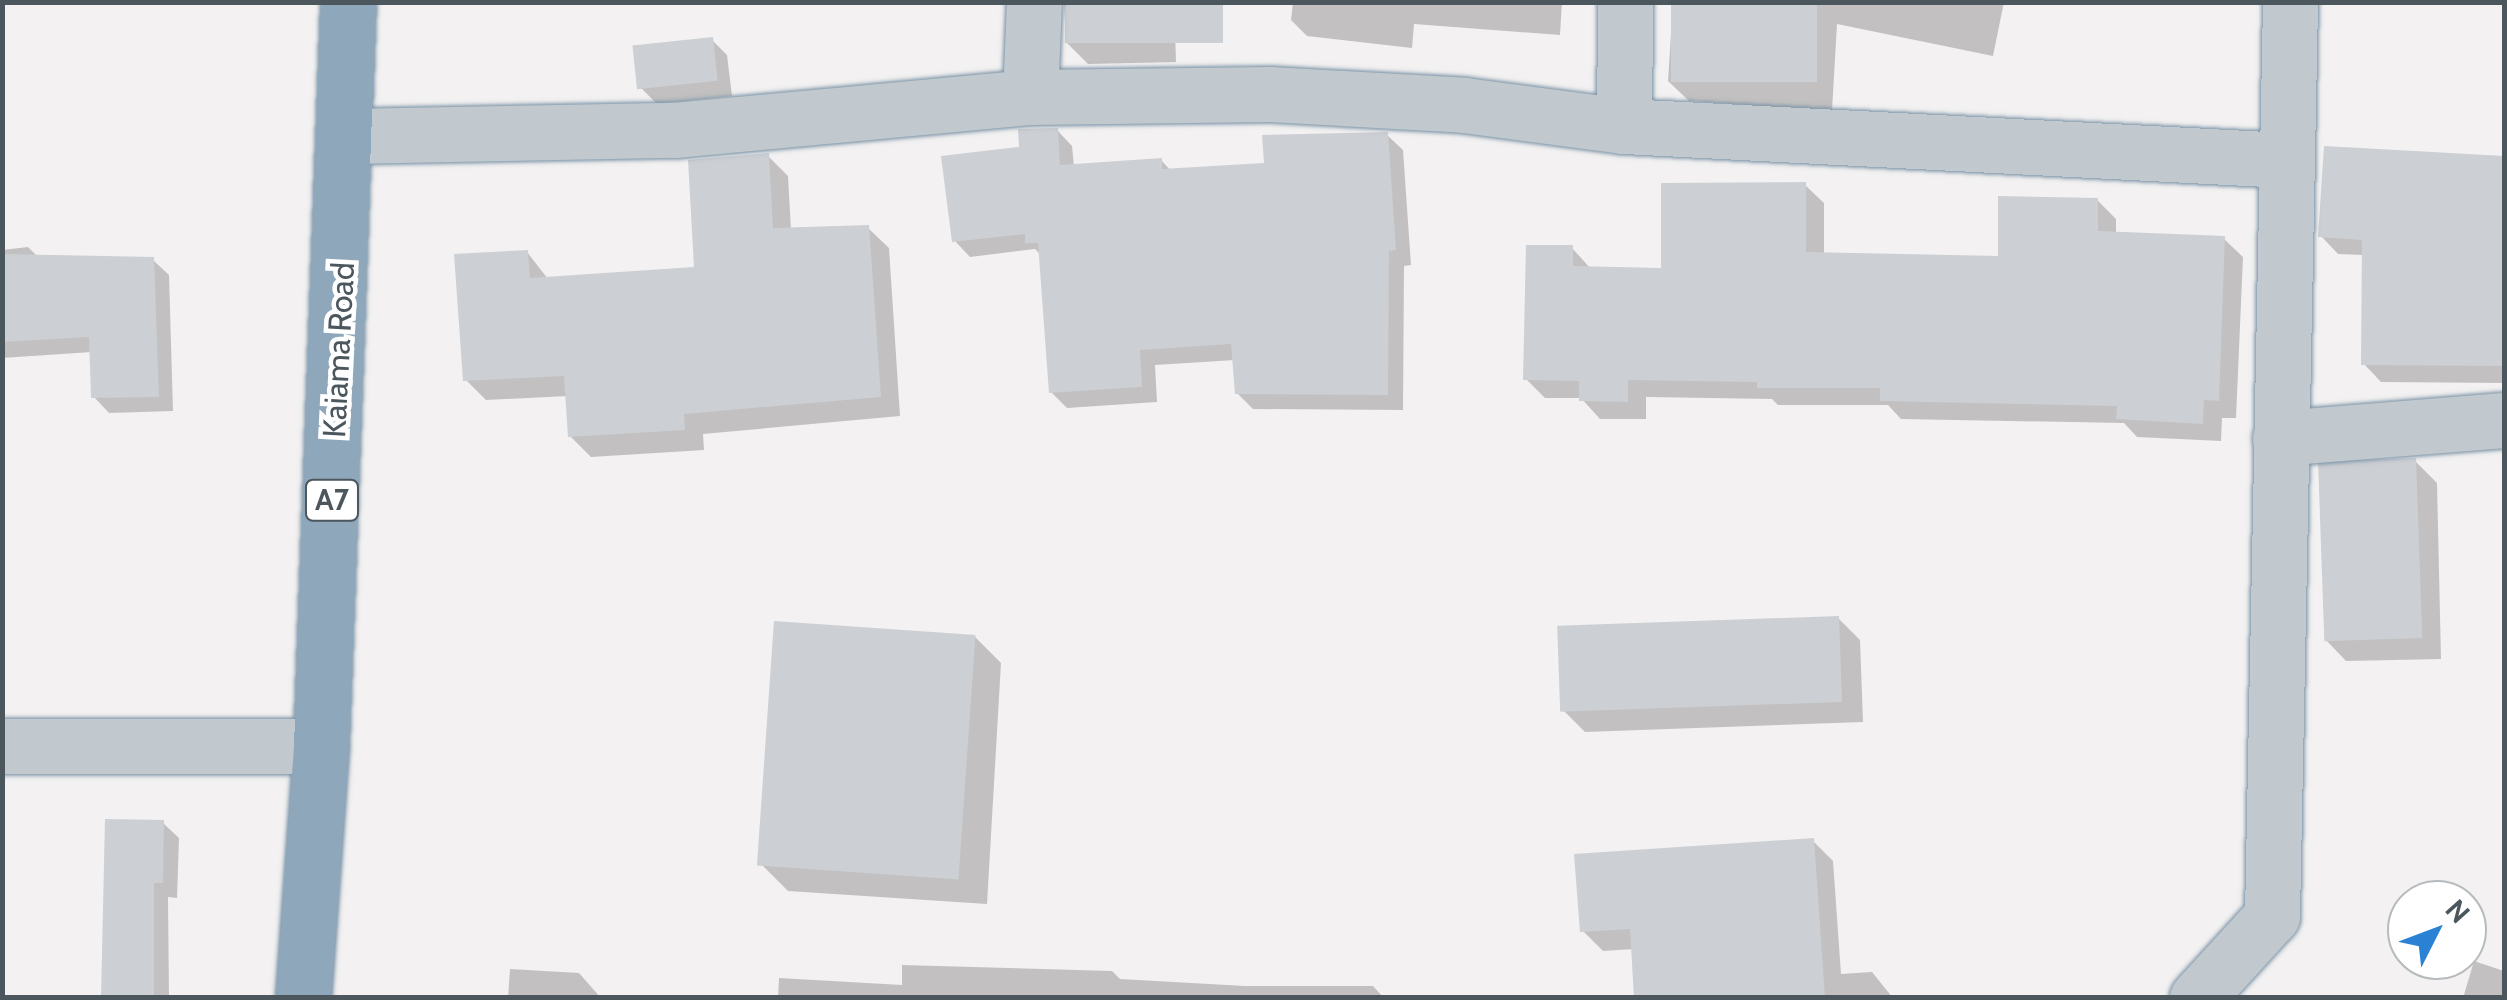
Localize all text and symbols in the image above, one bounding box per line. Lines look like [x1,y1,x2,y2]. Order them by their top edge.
street label: Kaiama Road [315,261,363,439]
road number: A7 [304,475,360,525]
north arrow [2387,880,2487,980]
text: N [2439,893,2477,930]

